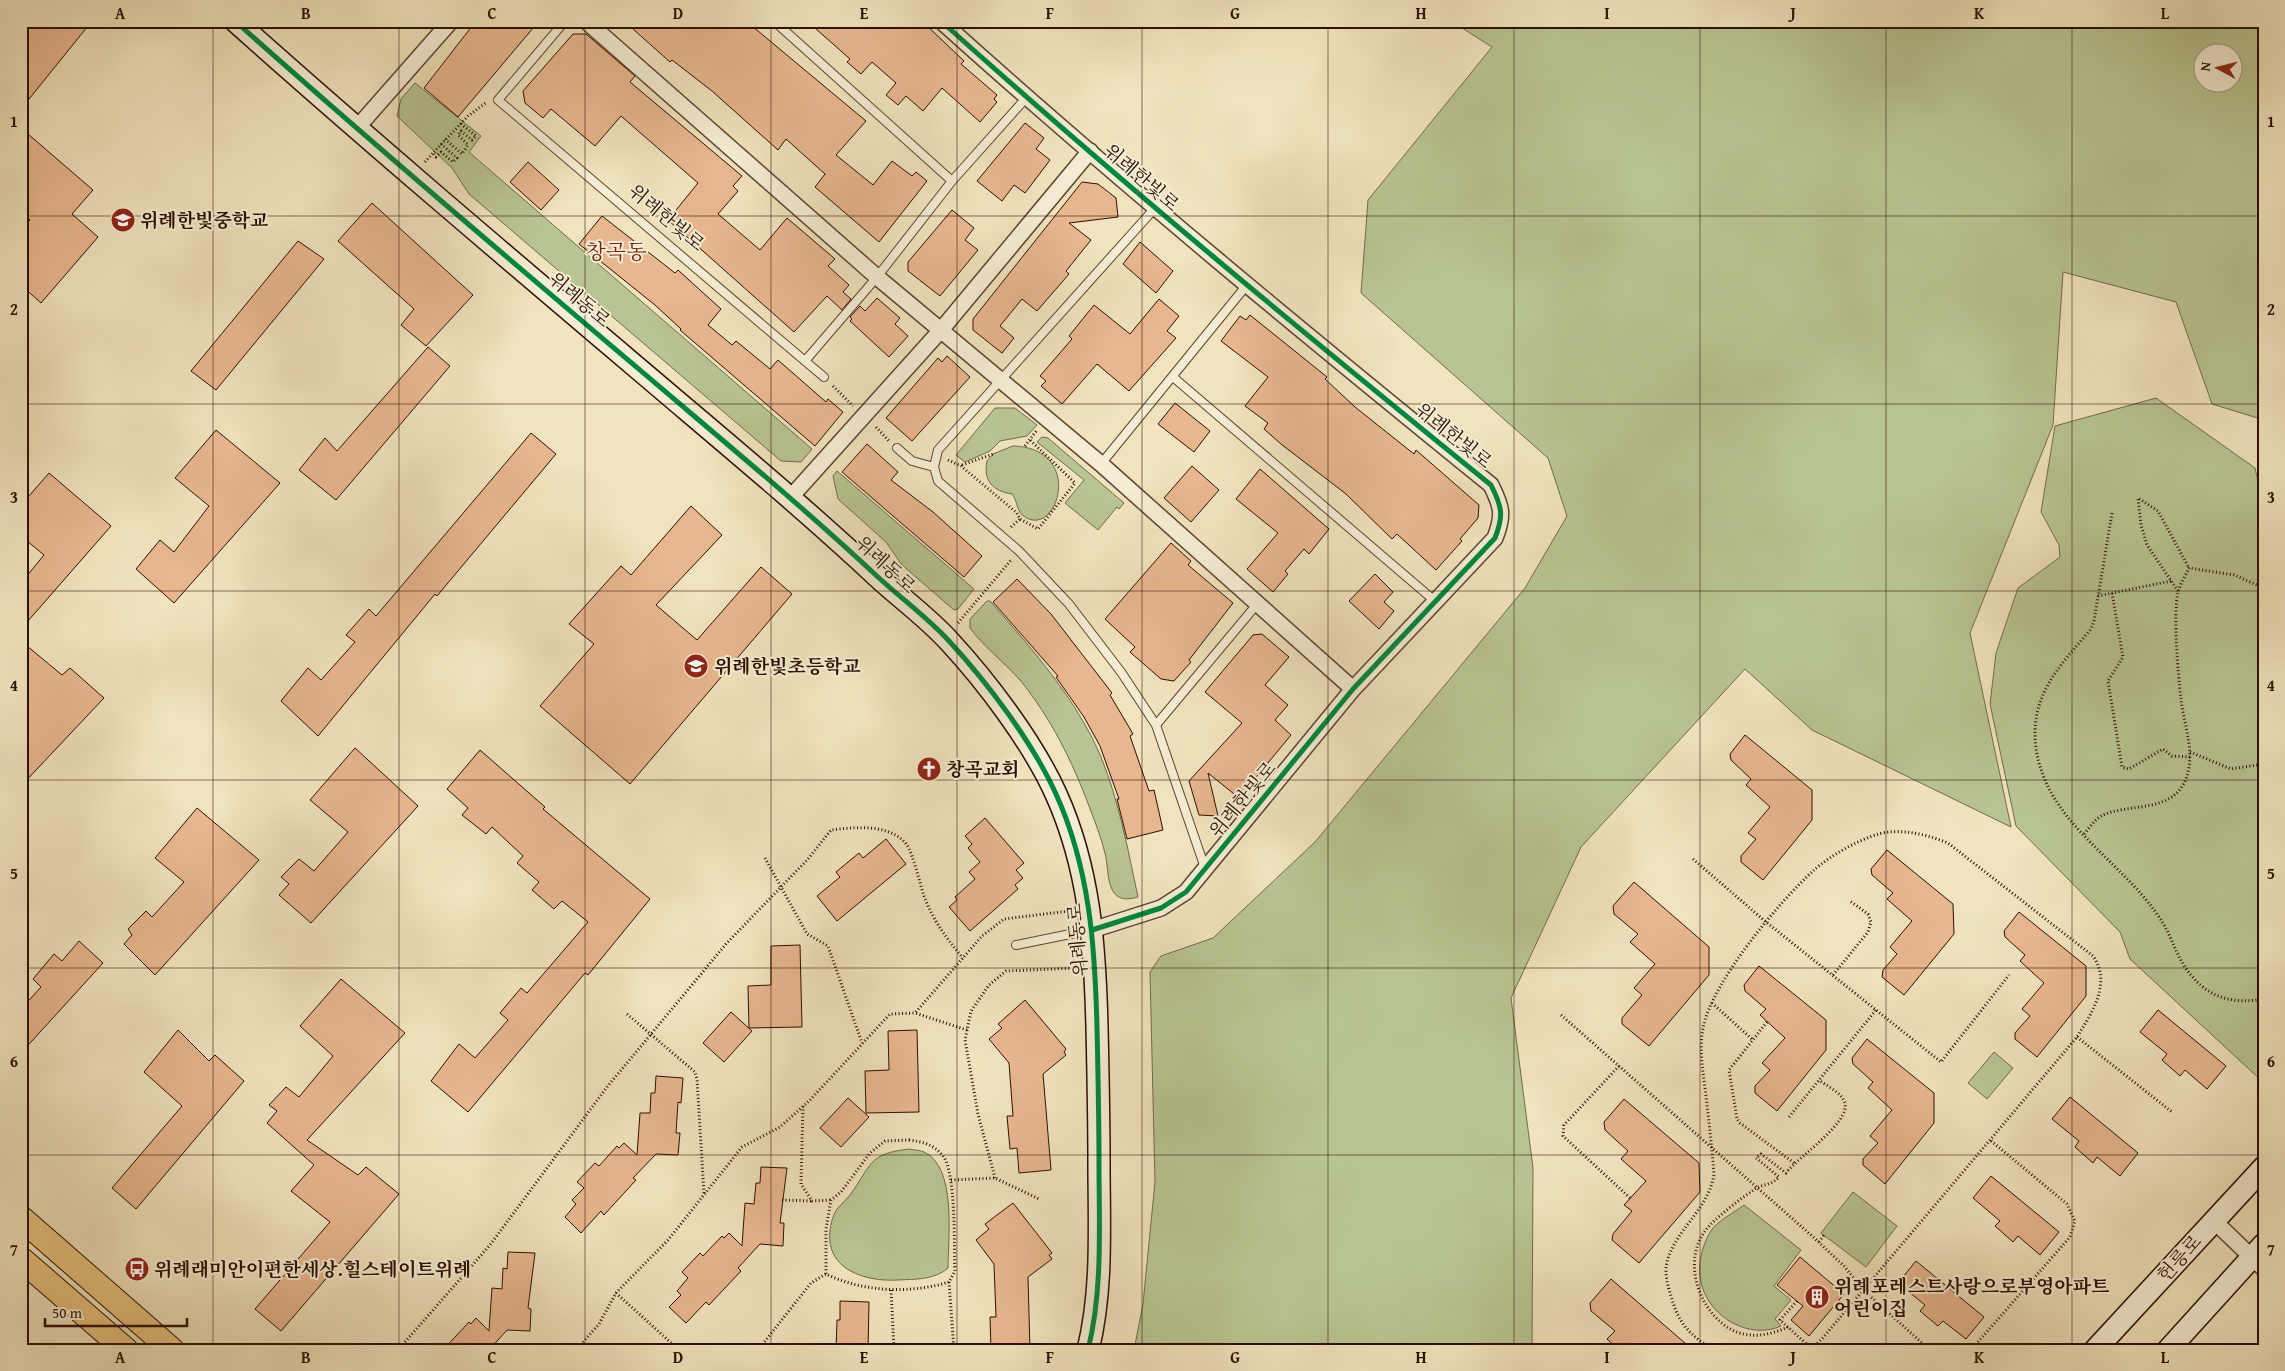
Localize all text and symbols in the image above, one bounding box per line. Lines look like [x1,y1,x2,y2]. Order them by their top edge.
text: A [115,1,126,25]
text: B [301,1,311,25]
text: C [487,1,497,25]
text: D [673,1,683,25]
text: E [860,1,869,25]
text: F [1046,1,1054,25]
text: G [1230,1,1240,25]
text: H [1415,1,1427,25]
text: I [1604,1,1610,25]
text: J [1787,1,1796,25]
text: K [1974,1,1985,25]
text: L [2161,1,2170,25]
north arrow [2192,42,2242,92]
text: N [2195,60,2216,72]
text: 1 [10,109,18,133]
text: 1 [2267,109,2275,133]
street label: 위례한빛로 [1098,136,1186,218]
street label: 위례한빛로 [623,177,711,257]
place label: 위례한빛중학교 [140,206,268,234]
school or university icon: 위례한빛중학교 [110,207,136,233]
district label: 창곡동 [586,236,646,267]
street label: 위례동로 [543,265,617,333]
text: 2 [10,297,18,321]
text: 2 [2267,297,2275,321]
street label: 위례한빛로 [1410,395,1498,475]
text: 3 [10,485,18,509]
text: 3 [2267,485,2275,509]
street label: 위례동로 [850,529,922,599]
place label: 위례한빛초등학교 [714,652,861,680]
school or university icon: 위례한빛초등학교 [683,653,709,679]
text: 4 [10,673,18,697]
text: 4 [2267,673,2275,697]
place label: 창곡교회 [946,755,1019,783]
street label: 위례한빛로 [1202,755,1282,843]
church icon: 창곡교회 [916,756,942,782]
text: 5 [10,861,18,885]
text: 5 [2267,861,2275,885]
street label: 위례동로 [1060,902,1094,978]
text: 6 [10,1049,18,1073]
text: 6 [2267,1049,2275,1073]
street label: 헌릉로 [2150,1228,2208,1288]
text: 7 [10,1237,18,1261]
text: 7 [2267,1237,2275,1261]
place label: 위례래미안이편한세상.힐스테이트위례 [154,1255,471,1283]
bus stop icon: 위례래미안이편한세상.힐스테이트위례 [124,1256,150,1282]
place label: 위례포레스트사랑으로부영아파트 어린이집 [1834,1272,2110,1322]
building icon: 위례포레스트사랑으로부영아파트 어린이집 [1804,1284,1830,1310]
scale bar [45,1296,188,1328]
text: 50 m [52,1302,83,1323]
text: A [115,1345,126,1369]
text: B [301,1345,311,1369]
text: C [487,1345,497,1369]
text: D [673,1345,683,1369]
text: E [860,1345,869,1369]
text: F [1046,1345,1054,1369]
text: G [1230,1345,1240,1369]
text: H [1415,1345,1427,1369]
text: I [1604,1345,1610,1369]
text: J [1787,1345,1796,1369]
text: K [1974,1345,1985,1369]
text: L [2161,1345,2170,1369]

